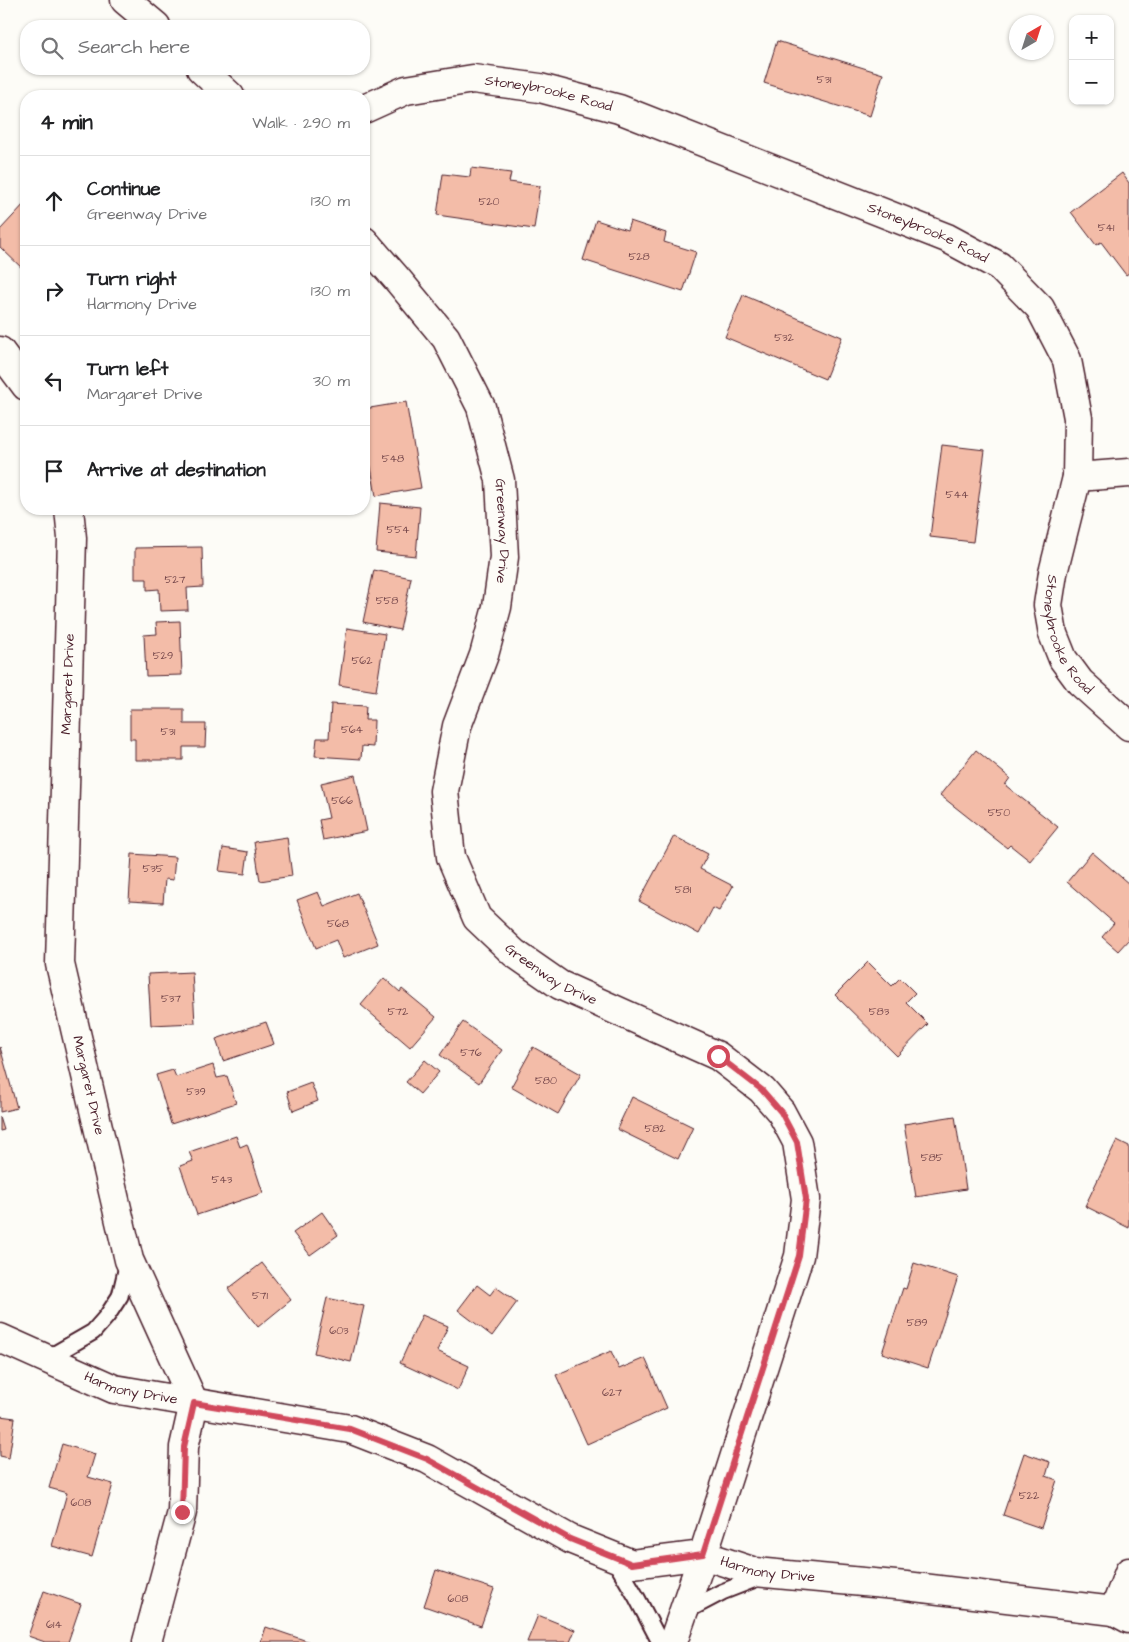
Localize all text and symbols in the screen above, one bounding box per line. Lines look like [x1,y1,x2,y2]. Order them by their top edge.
north arrow [1009,15,1054,60]
map controls [1069,15,1114,105]
button: + [1069,15,1114,60]
search box [20,20,370,75]
icon: search [38,34,66,62]
text: Search here [78,34,190,61]
button: − [1069,60,1114,105]
street label: Stoneybrooke Road [483,71,615,117]
house number: 531 [817,72,832,87]
text: 4 min [40,108,93,137]
text: Walk · 290 m [252,112,350,134]
text: Continue [87,176,161,203]
icon: ahead [40,187,68,215]
text: 130 m [311,190,350,212]
house number: 520 [478,194,500,209]
street label: Stoneybrooke Road [864,198,992,268]
text: Greenway Drive [87,203,207,225]
house number: 541 [1098,220,1115,235]
house number: 528 [628,249,650,264]
text: Turn right [87,266,176,293]
icon: right [40,277,68,305]
text: 130 m [311,280,350,302]
text: Harmony Drive [87,293,197,315]
house number: 532 [774,330,795,345]
text: Turn left [87,356,168,383]
icon: left [40,367,68,395]
text: 30 m [313,370,350,392]
text: Margaret Drive [87,383,203,405]
house number: 548 [382,451,404,466]
icon: arrive [40,457,68,485]
text: Arrive at destination [87,457,266,484]
street label: Greenway Drive [490,478,514,585]
house number: 544 [946,487,969,502]
house number: 554 [386,522,410,537]
house number: 527 [165,572,186,587]
street label: Stoneybrooke Road [1038,573,1098,699]
house number: 558 [376,593,398,608]
street label: Margaret Drive [56,633,80,735]
house number: 529 [153,648,173,663]
house number: 562 [352,653,373,668]
house number: 564 [341,722,364,737]
house number: 531 [161,724,176,739]
house number: 566 [331,793,353,808]
house number: 550 [988,805,1010,820]
house number: 535 [142,861,164,876]
house number: 581 [675,882,692,897]
house number: 568 [327,916,349,931]
street label: Greenway Drive [500,939,601,1010]
house number: 537 [161,991,181,1006]
house number: 572 [388,1004,409,1019]
house number: 583 [869,1004,890,1019]
street label: Margaret Drive [67,1034,110,1137]
house number: 576 [460,1045,482,1060]
route start [707,1045,730,1068]
house number: 580 [535,1073,557,1088]
house number: 539 [186,1084,206,1099]
house number: 582 [644,1121,666,1136]
house number: 585 [921,1150,944,1165]
house number: 543 [212,1172,233,1187]
house number: 571 [252,1288,269,1303]
house number: 589 [906,1315,928,1330]
house number: 603 [329,1323,349,1338]
street label: Harmony Drive [81,1367,179,1410]
house number: 627 [602,1385,622,1400]
house number: 522 [1019,1488,1040,1503]
house number: 608 [71,1495,91,1510]
route end [171,1501,194,1524]
street label: Harmony Drive [718,1551,816,1588]
house number: 608 [448,1591,468,1606]
house number: 614 [46,1617,62,1632]

